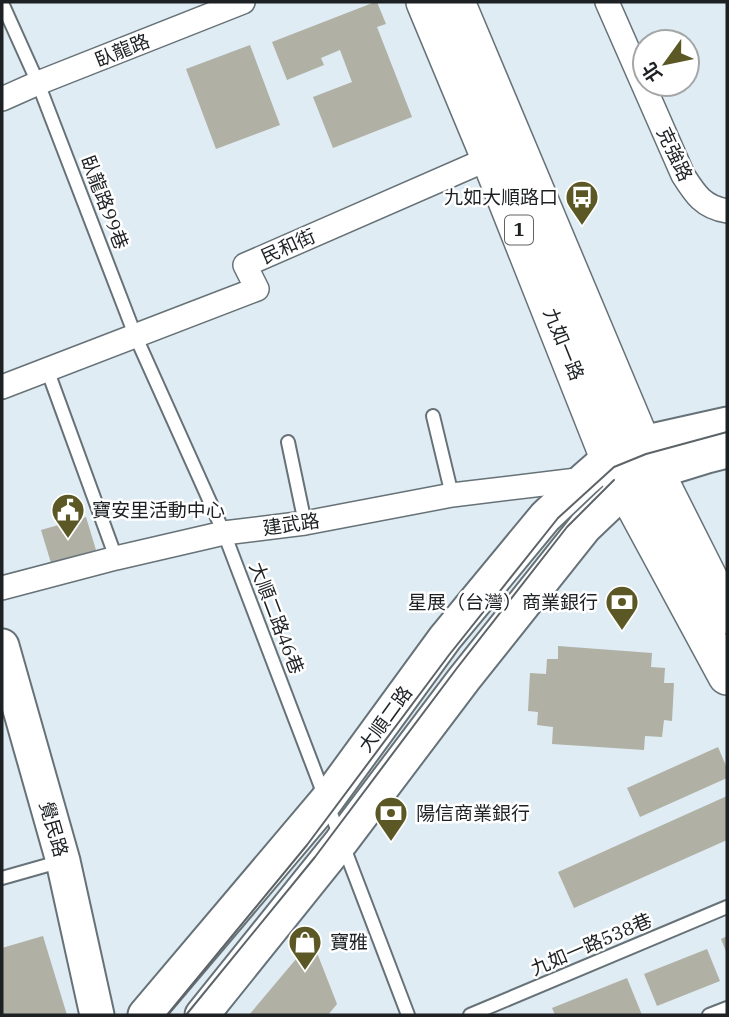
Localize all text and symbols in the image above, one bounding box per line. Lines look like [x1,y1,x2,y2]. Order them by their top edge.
street label: 臥龍路 [91,28,153,72]
north arrow [631,28,701,98]
text: 北 [637,58,667,87]
street label: 克強路 [652,123,698,185]
street label: 臥龍路99巷 [76,152,134,252]
bus stop icon: 九如大順路口 [563,178,601,227]
place label: 九如大順路口 [444,185,558,209]
road number: 1 [505,215,533,244]
street label: 民和街 [257,223,319,269]
street label: 九如一路 [539,304,589,384]
public building icon: 寶安里活動中心 [49,491,87,540]
place label: 寶安里活動中心 [92,498,225,522]
street label: 建武路 [261,508,321,540]
street label: 大順二路46巷 [245,559,309,677]
bank icon: 星展（台灣）商業銀行 [603,583,641,632]
place label: 星展（台灣）商業銀行 [408,590,598,614]
street label: 大順二路 [353,681,417,757]
bank icon: 陽信商業銀行 [372,794,410,843]
street label: 覺民路 [35,798,73,860]
place label: 陽信商業銀行 [416,801,530,825]
street label: 九如一路538巷 [527,908,655,980]
shop icon: 寶雅 [286,923,324,972]
place label: 寶雅 [330,930,368,954]

